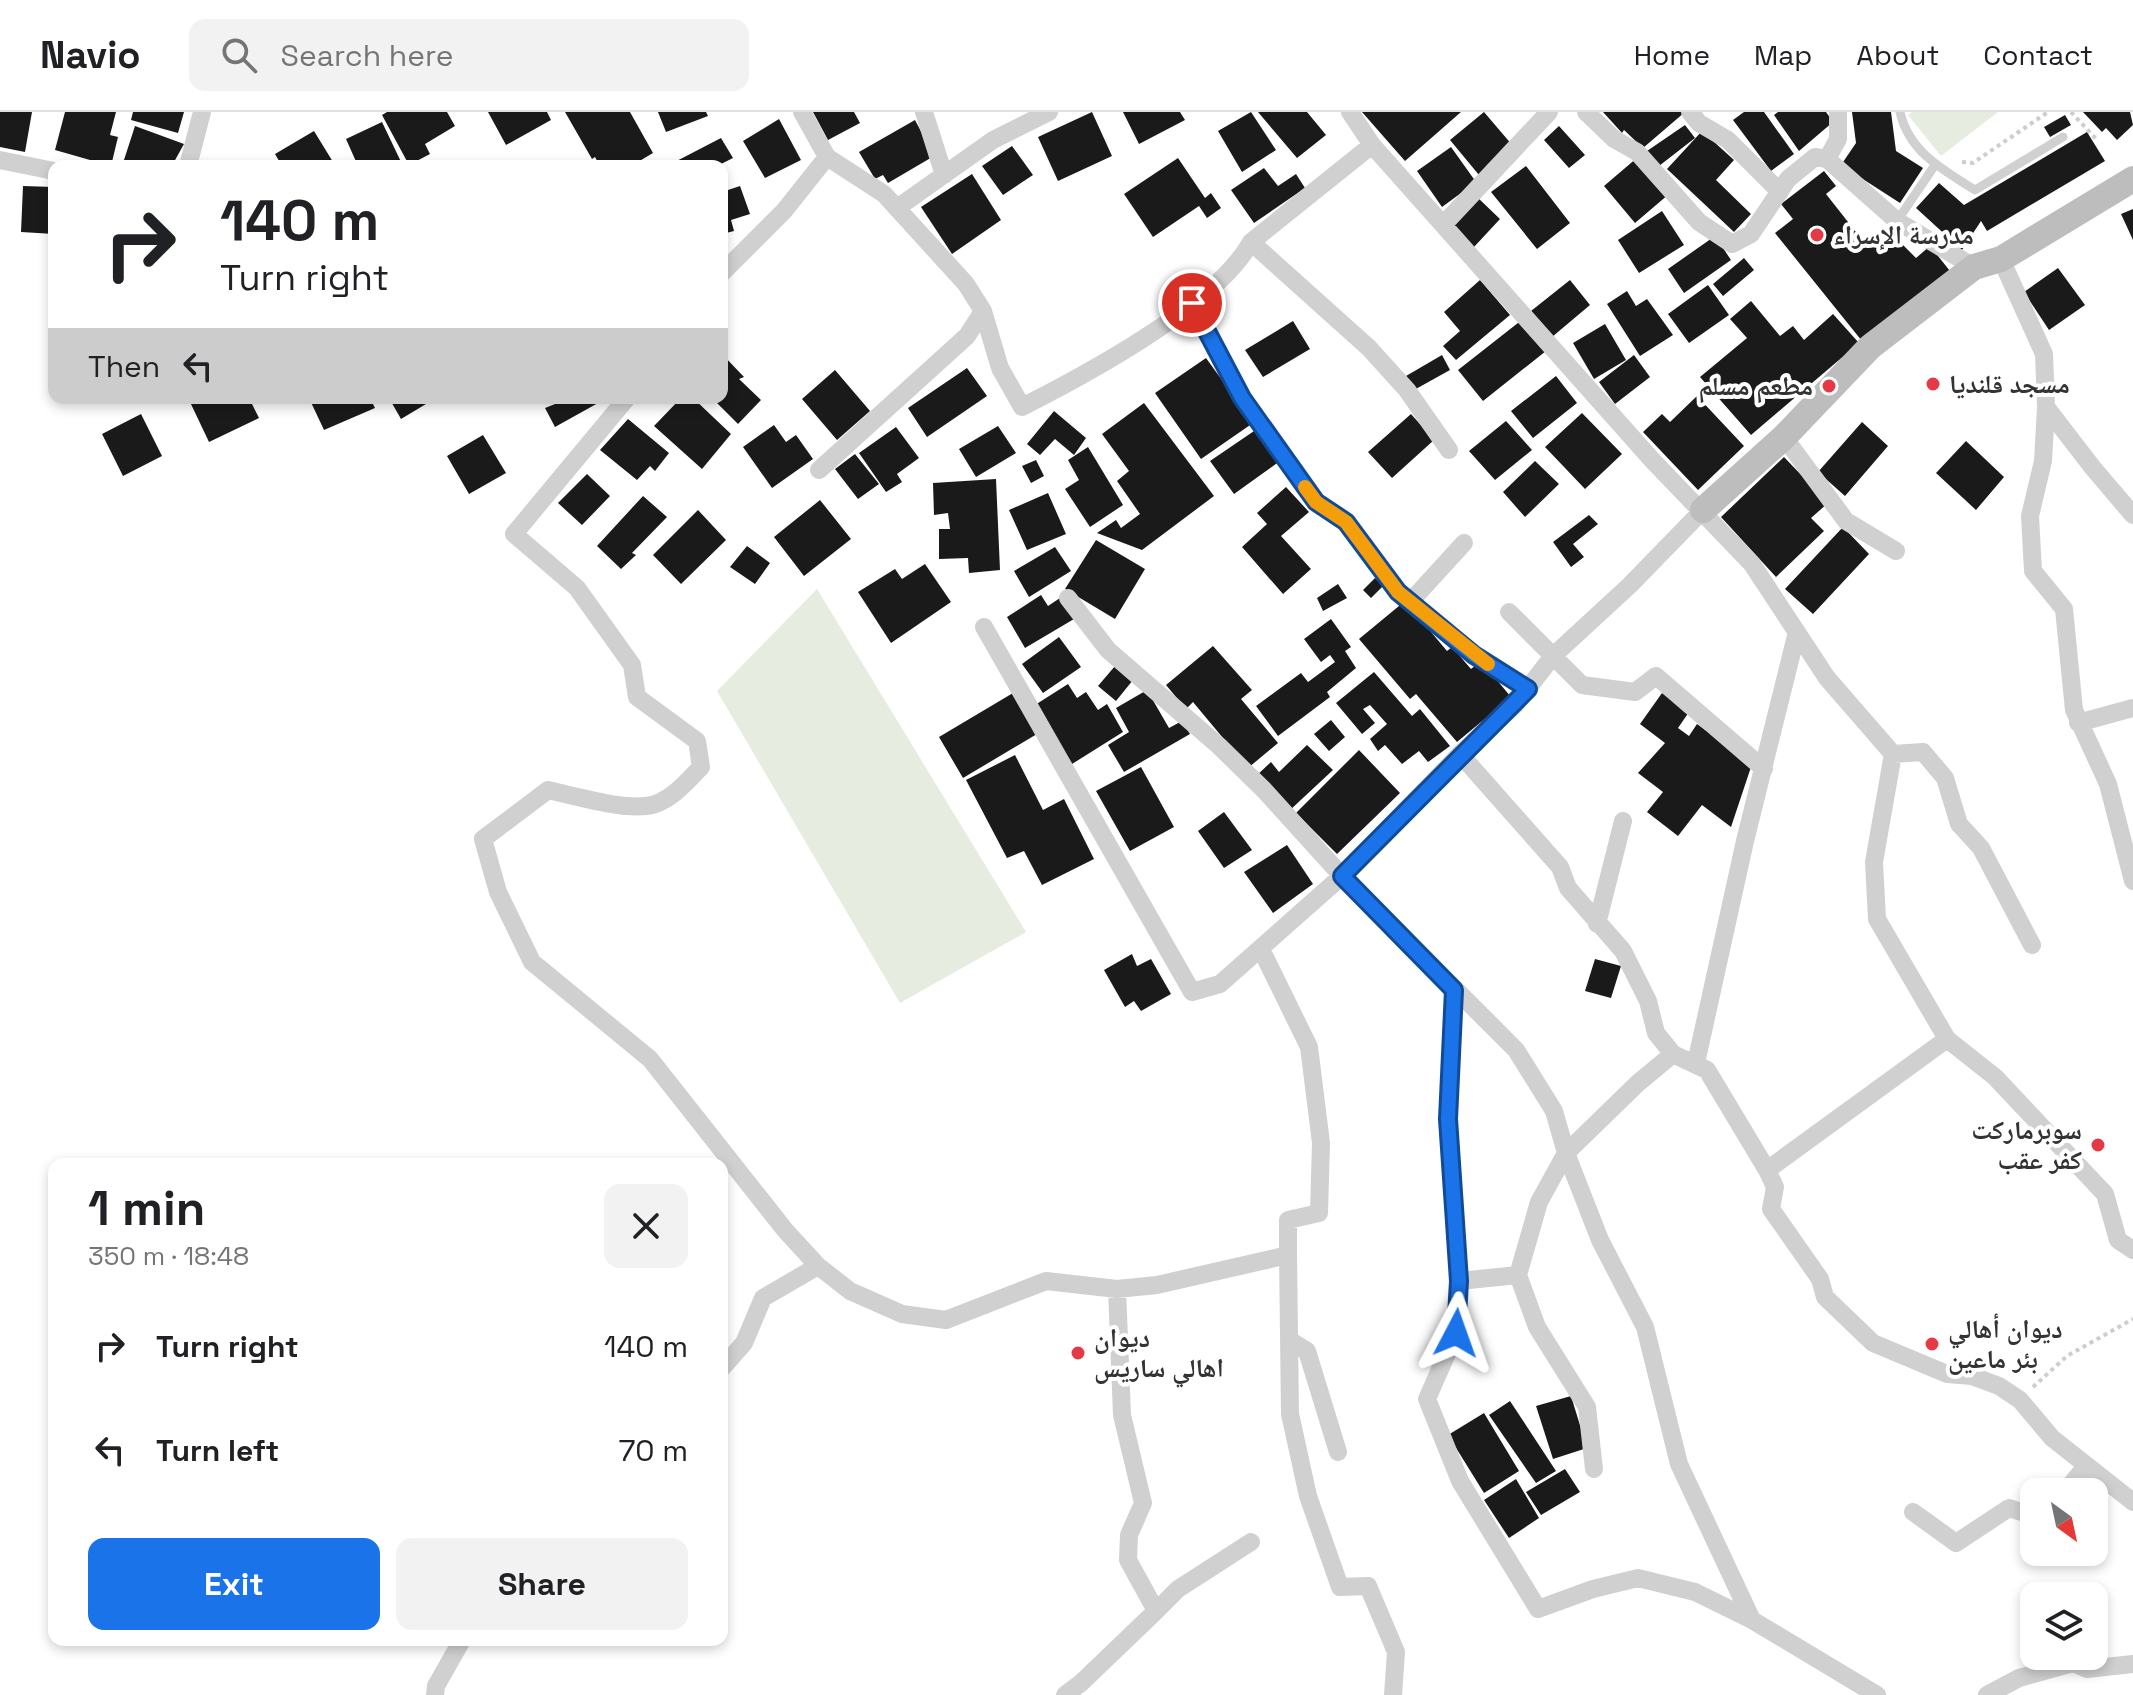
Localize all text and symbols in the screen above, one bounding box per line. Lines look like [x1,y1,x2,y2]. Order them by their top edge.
search box [189,19,749,91]
text: Navio [40,31,141,79]
icon: search [217,33,261,77]
text: Search here [281,36,453,75]
text: Home [1634,37,1710,73]
text: Map [1754,37,1812,73]
text: About [1856,37,1939,73]
text: Contact [1983,37,2093,73]
text: 140 m [220,185,379,256]
icon: right [88,192,192,296]
place label: مدرسة الإسراء [1833,218,1974,252]
marker: مدرسة الإسراء [1808,226,1826,244]
text: Turn right [220,255,389,301]
pin [1158,269,1226,337]
icon: arrive [1170,281,1214,325]
icon: left [176,344,220,388]
text: Then [88,347,160,386]
place label: مسجد قلنديا [1949,367,2070,401]
place label: مطعم مسلم [1698,369,1813,404]
marker: مسجد قلنديا [1924,375,1942,393]
marker: مطعم مسلم [1820,377,1838,395]
place label: سوبرماركت كفر عقب [1971,1113,2082,1177]
marker: سوبرماركت كفر عقب [2089,1136,2107,1154]
text: 1 min [88,1178,205,1239]
button: close [604,1184,688,1268]
text: 350 m · 18:48 [88,1239,249,1273]
position arrow [1414,1291,1498,1375]
place label: ديوان أهالي بئر ماعين [1948,1312,2062,1376]
place label: ديوان اهالي ساريس [1094,1321,1224,1388]
icon: right [88,1324,132,1368]
text: Turn right [156,1327,299,1366]
text: 140 m [604,1327,688,1366]
marker: ديوان أهالي بئر ماعين [1923,1335,1941,1353]
marker: ديوان اهالي ساريس [1069,1344,1087,1362]
icon: left [88,1428,132,1472]
text: Turn left [156,1431,279,1470]
text: 70 m [619,1431,688,1470]
north arrow [2020,1478,2108,1566]
map controls [2020,1478,2108,1670]
button: Exit [88,1538,380,1630]
button: Share [396,1538,688,1630]
button: layers [2020,1582,2108,1670]

